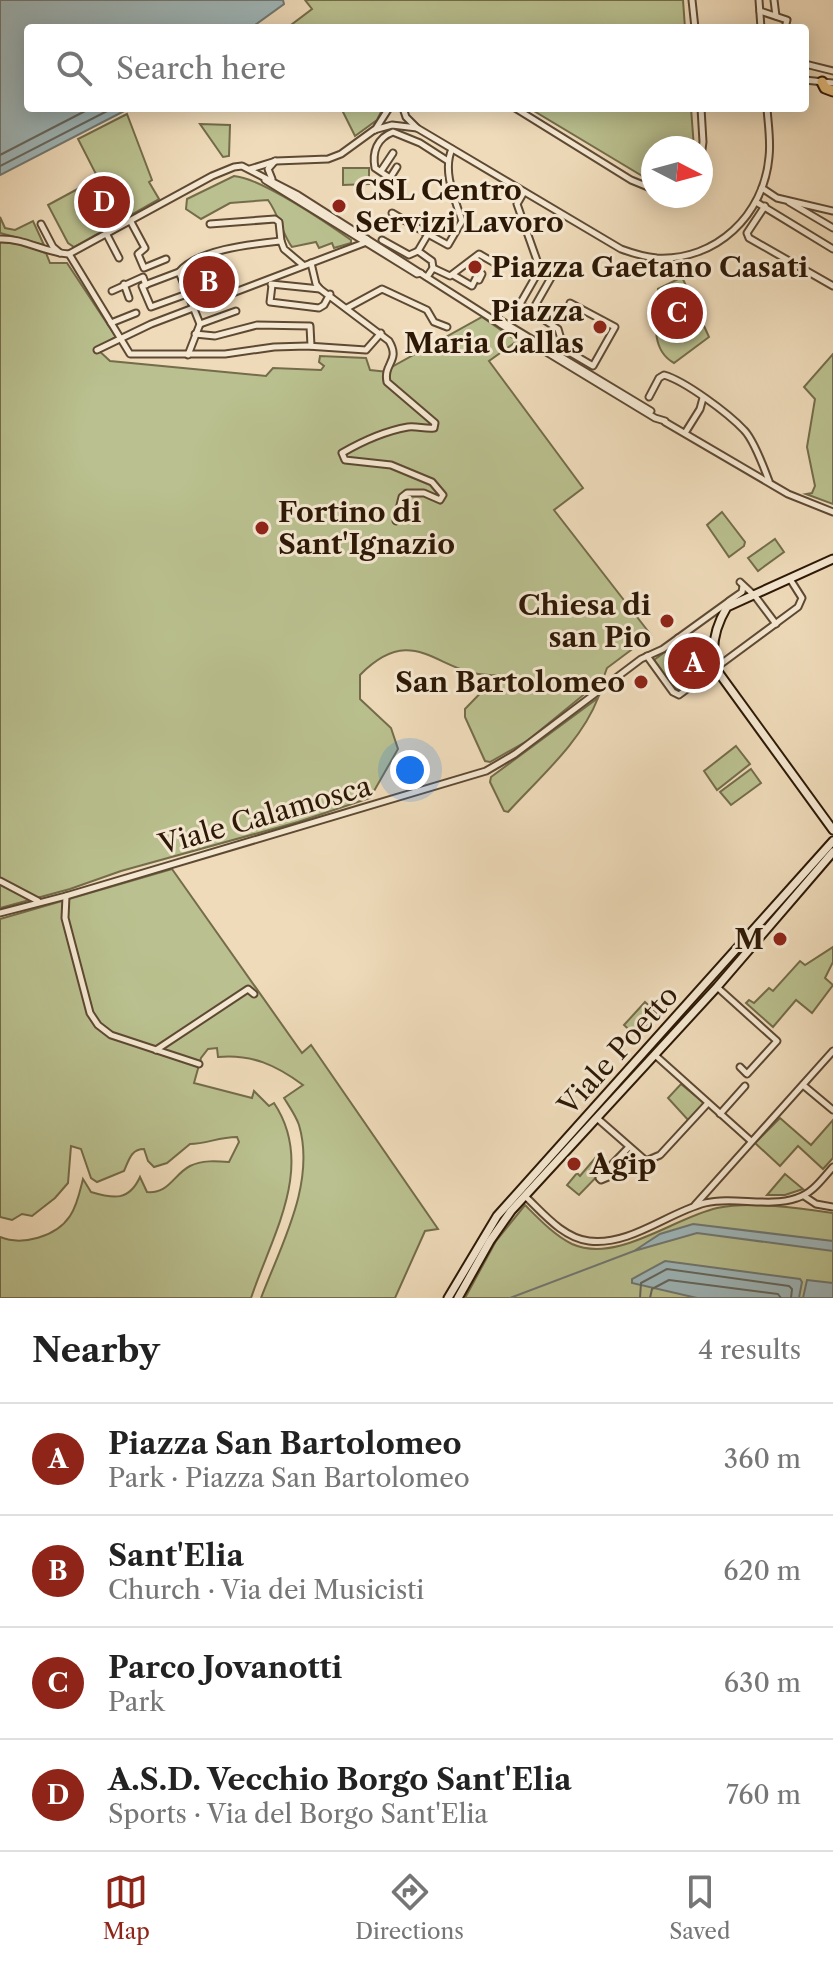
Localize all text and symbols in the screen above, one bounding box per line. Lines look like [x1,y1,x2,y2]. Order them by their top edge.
search box [24,24,809,112]
icon: search [52,46,96,90]
text: Search here [116,50,286,87]
north arrow [641,136,713,208]
pin: D [78,172,130,232]
place label: CSL Centro Servizi Lavoro [355,173,564,239]
marker: CSL Centro Servizi Lavoro [330,197,348,215]
place label: Piazza Gaetano Casati [491,250,808,284]
pin: B [183,252,235,312]
marker: Piazza Gaetano Casati [466,258,484,276]
pin: C [651,283,703,343]
place label: Piazza Maria Callas [404,294,585,360]
marker: Piazza Maria Callas [591,318,609,336]
place label: Fortino di Sant'Ignazio [278,495,455,561]
marker: Fortino di Sant'Ignazio [253,519,271,537]
place label: Chiesa di san Pio [518,588,651,654]
marker: Chiesa di san Pio [658,612,676,630]
pin: A [668,633,720,693]
place label: San Bartolomeo [395,665,625,699]
marker: San Bartolomeo [632,673,650,691]
your location [390,750,430,790]
street label: Viale Calamosca [154,768,375,862]
place label: M [734,922,764,956]
marker: M [771,930,789,948]
street label: Viale Poetto [550,978,685,1123]
place label: Agip [589,1147,657,1181]
marker: Agip [565,1155,583,1173]
text: Nearby [32,1329,160,1371]
text: 4 results [698,1334,801,1366]
text: Piazza San Bartolomeo [108,1425,462,1462]
text: A [48,1443,68,1475]
text: 360 m [724,1443,801,1475]
text: Park · Piazza San Bartolomeo [108,1462,470,1494]
text: Sant'Elia [108,1537,244,1574]
text: B [48,1555,68,1587]
text: 620 m [723,1555,801,1587]
text: Church · Via dei Musicisti [108,1574,424,1606]
text: Parco Jovanotti [108,1649,342,1686]
text: C [48,1667,68,1699]
text: 630 m [724,1667,801,1699]
text: Park [108,1686,165,1718]
text: A.S.D. Vecchio Borgo Sant'Elia [108,1761,572,1798]
text: D [47,1779,69,1811]
text: 760 m [726,1779,801,1811]
text: Sports · Via del Borgo Sant'Elia [108,1798,488,1830]
tab: Map [103,1870,150,1945]
tab: Directions [355,1870,464,1945]
tab: Saved [669,1870,730,1945]

